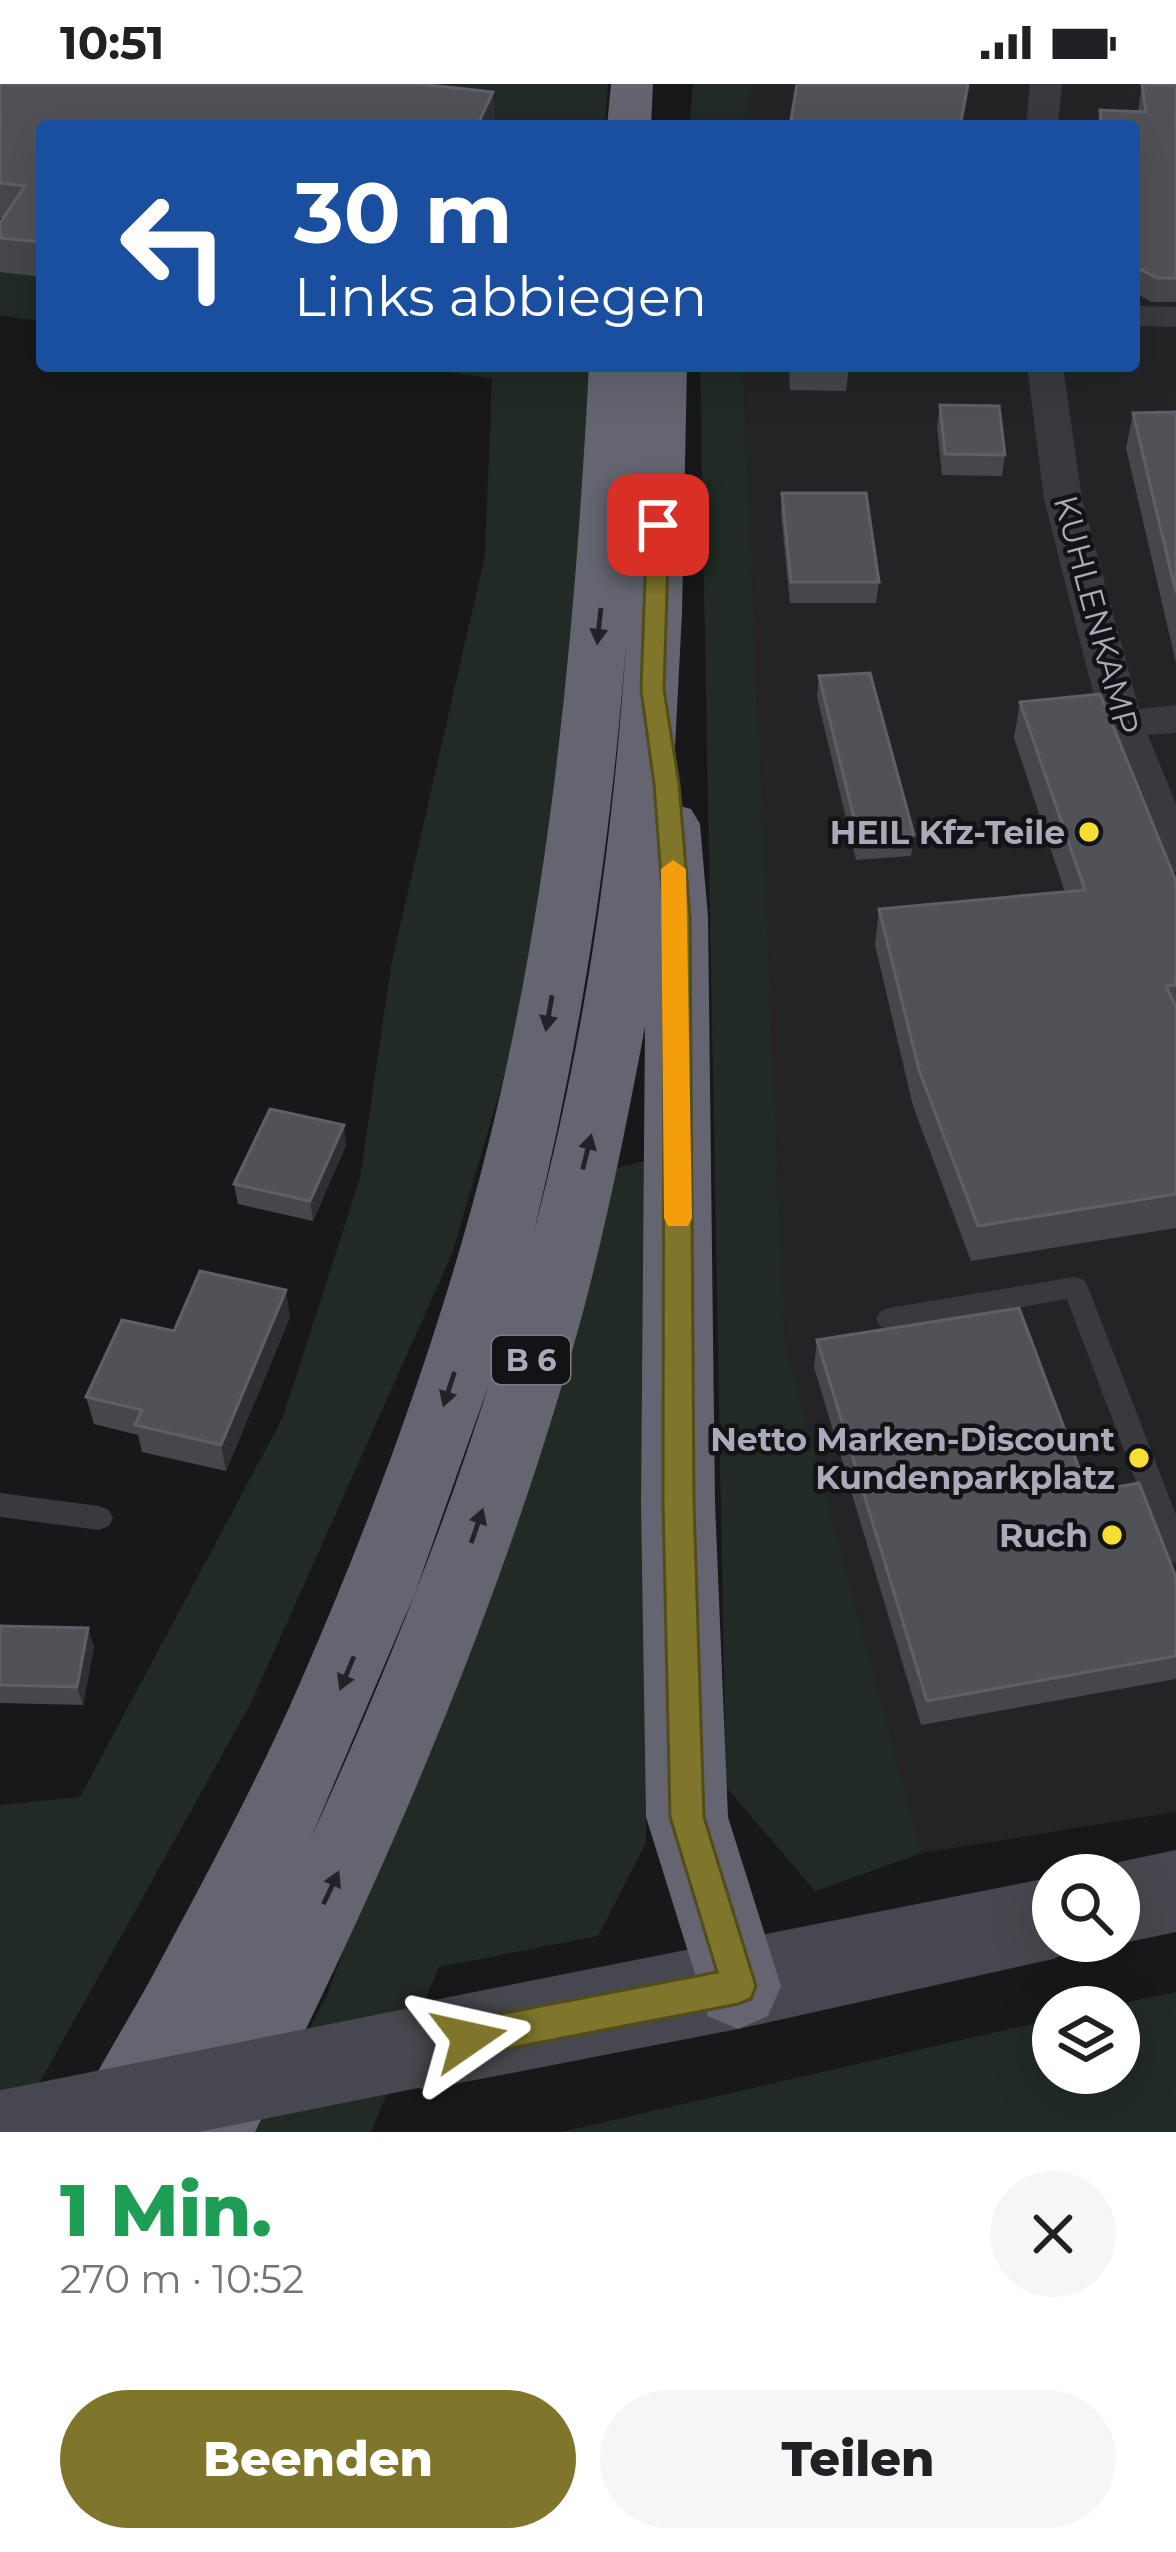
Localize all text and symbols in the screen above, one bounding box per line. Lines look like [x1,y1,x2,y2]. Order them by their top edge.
text: 10:51 [60,15,164,70]
text: 30 m [294,162,513,264]
icon: left [96,168,252,324]
text: Links abbiegen [294,264,707,330]
pin [607,474,709,576]
street label: KUHLENKAMP [1046,491,1148,739]
icon: arrive [625,492,691,558]
one-way arrow [590,608,609,645]
place label: HEIL Kfz-Teile [830,812,1065,852]
marker: HEIL Kfz-Teile [1076,819,1102,845]
one-way arrow [539,995,558,1032]
one-way arrow [578,1134,597,1171]
road number: B 6 [492,1336,570,1384]
one-way arrow [438,1371,457,1408]
place label: Netto Marken-Discount Kundenparkplatz [710,1419,1115,1497]
marker: Netto Marken-Discount Kundenparkplatz [1126,1445,1152,1471]
one-way arrow [469,1508,487,1544]
place label: Ruch [999,1515,1088,1555]
marker: Ruch [1099,1522,1125,1548]
one-way arrow [336,1655,356,1690]
map controls [1032,1854,1140,2094]
button: search [1032,1854,1140,1962]
one-way arrow [321,1870,341,1905]
position arrow [406,1975,532,2101]
button: layers [1032,1986,1140,2094]
text: 1 Min. [60,2166,272,2254]
button: close [990,2171,1116,2297]
text: 270 m · 10:52 [60,2255,304,2303]
button: Beenden [60,2390,576,2528]
button: Teilen [600,2390,1116,2528]

